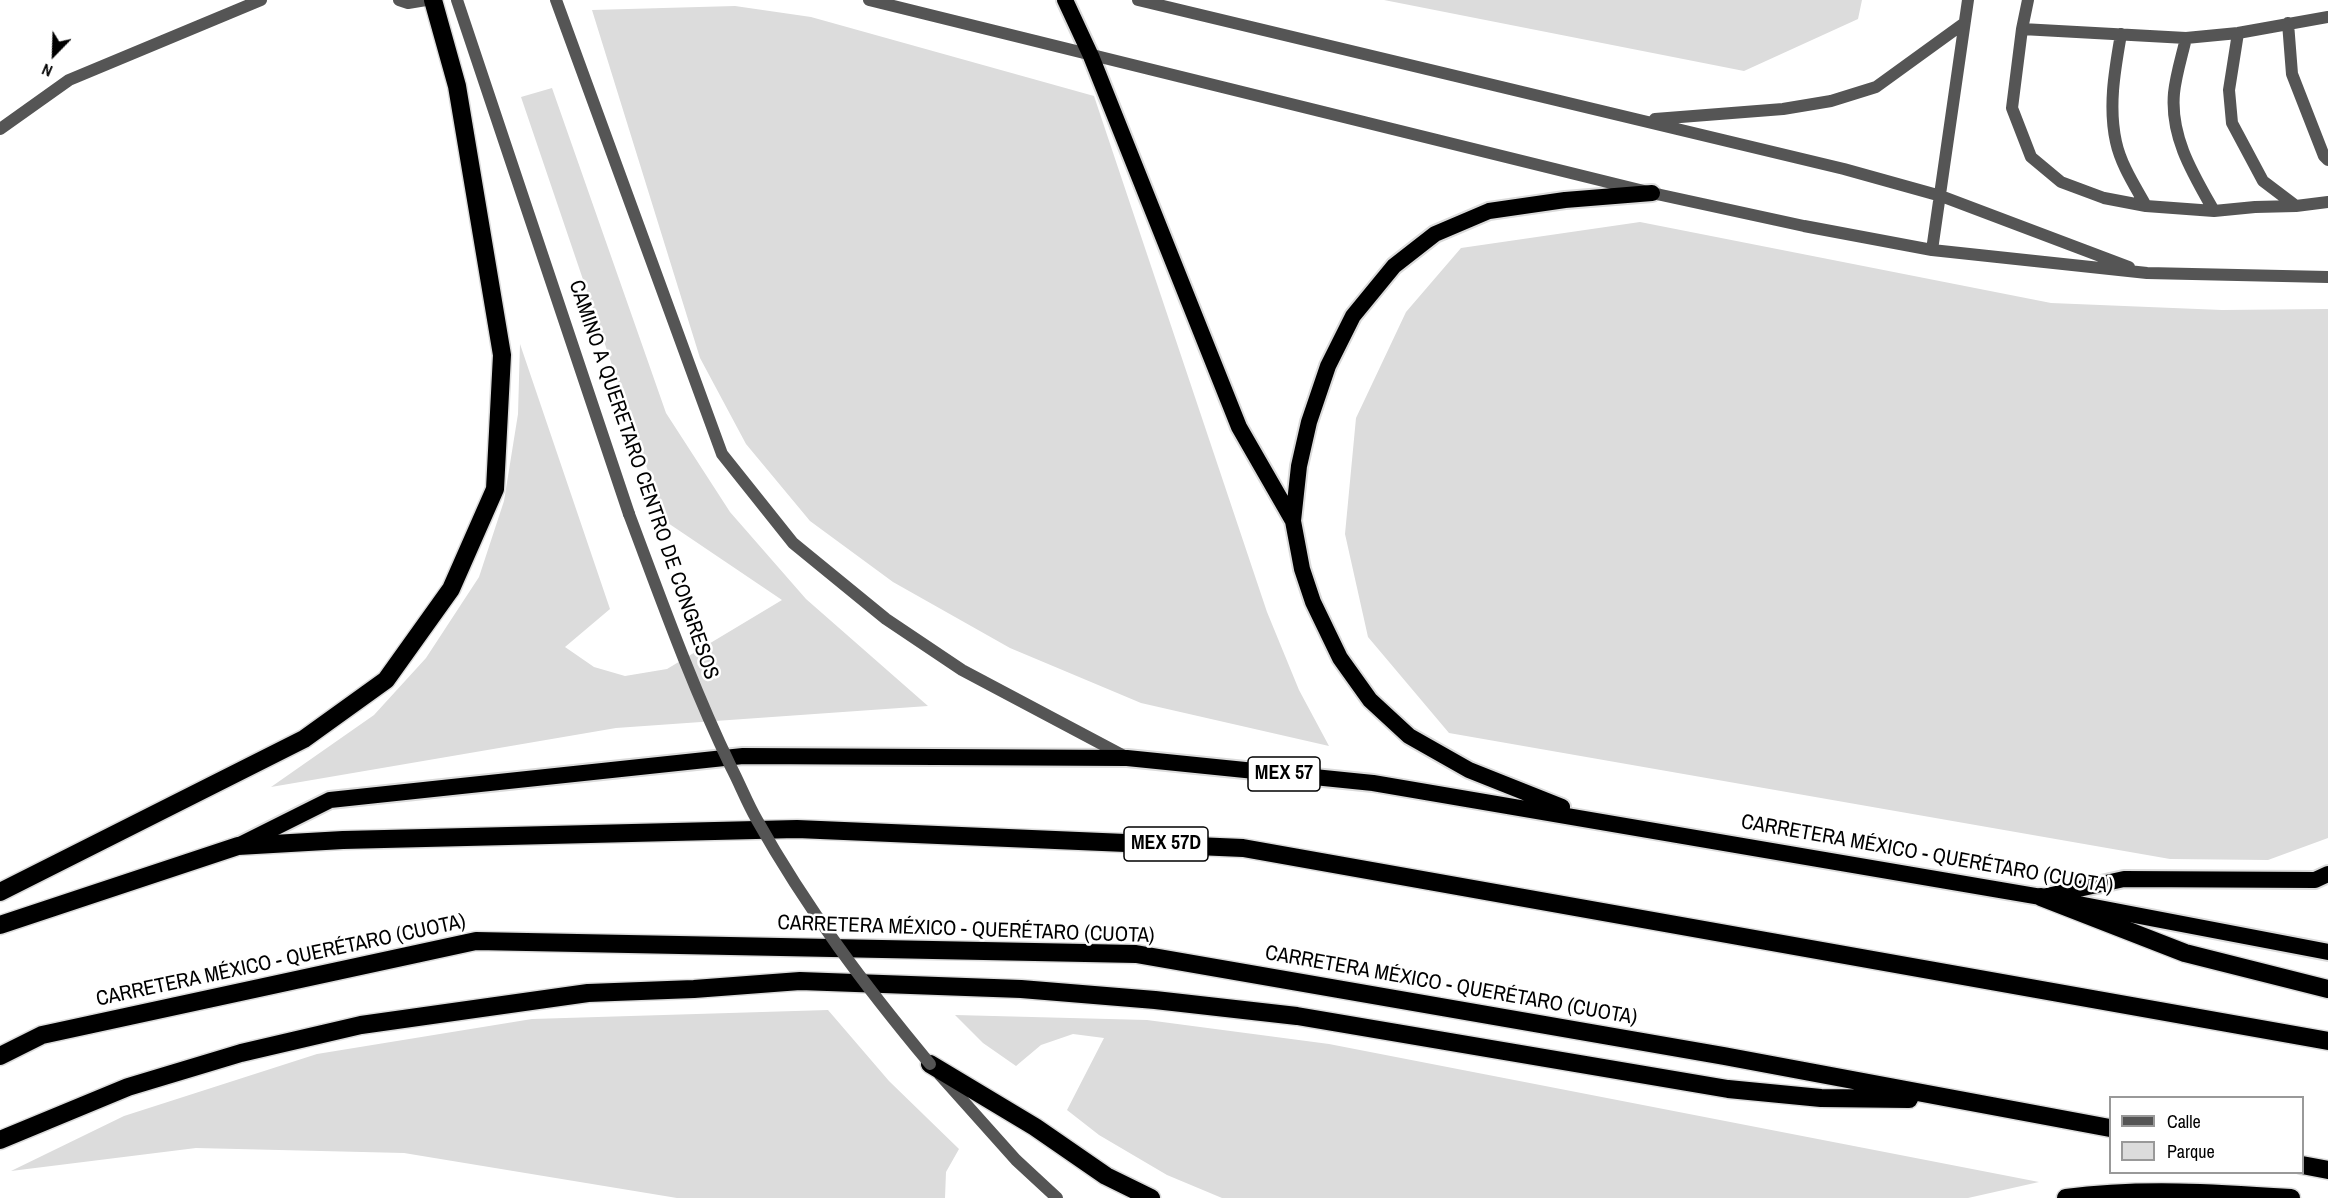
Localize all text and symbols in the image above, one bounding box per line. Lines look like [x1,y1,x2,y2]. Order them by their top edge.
north arrow [24,24,84,84]
text: N [38,59,56,83]
street label: CAMINO A QUERETARO CENTRO DE CONGRESOS [563,277,723,683]
road number: MEX 57 [1248,757,1320,791]
street label: CARRETERA MÉXICO - QUERÉTARO (CUOTA) [1739,810,2115,900]
road number: MEX 57D [1124,827,1208,861]
street label: CARRETERA MÉXICO - QUERÉTARO (CUOTA) [94,909,468,1013]
street label: CARRETERA MÉXICO - QUERÉTARO (CUOTA) [777,911,1155,949]
street label: CARRETERA MÉXICO - QUERÉTARO (CUOTA) [1263,941,1639,1031]
legend [2109,1096,2304,1174]
text: Calle [2167,1109,2201,1134]
text: Parque [2167,1139,2215,1164]

